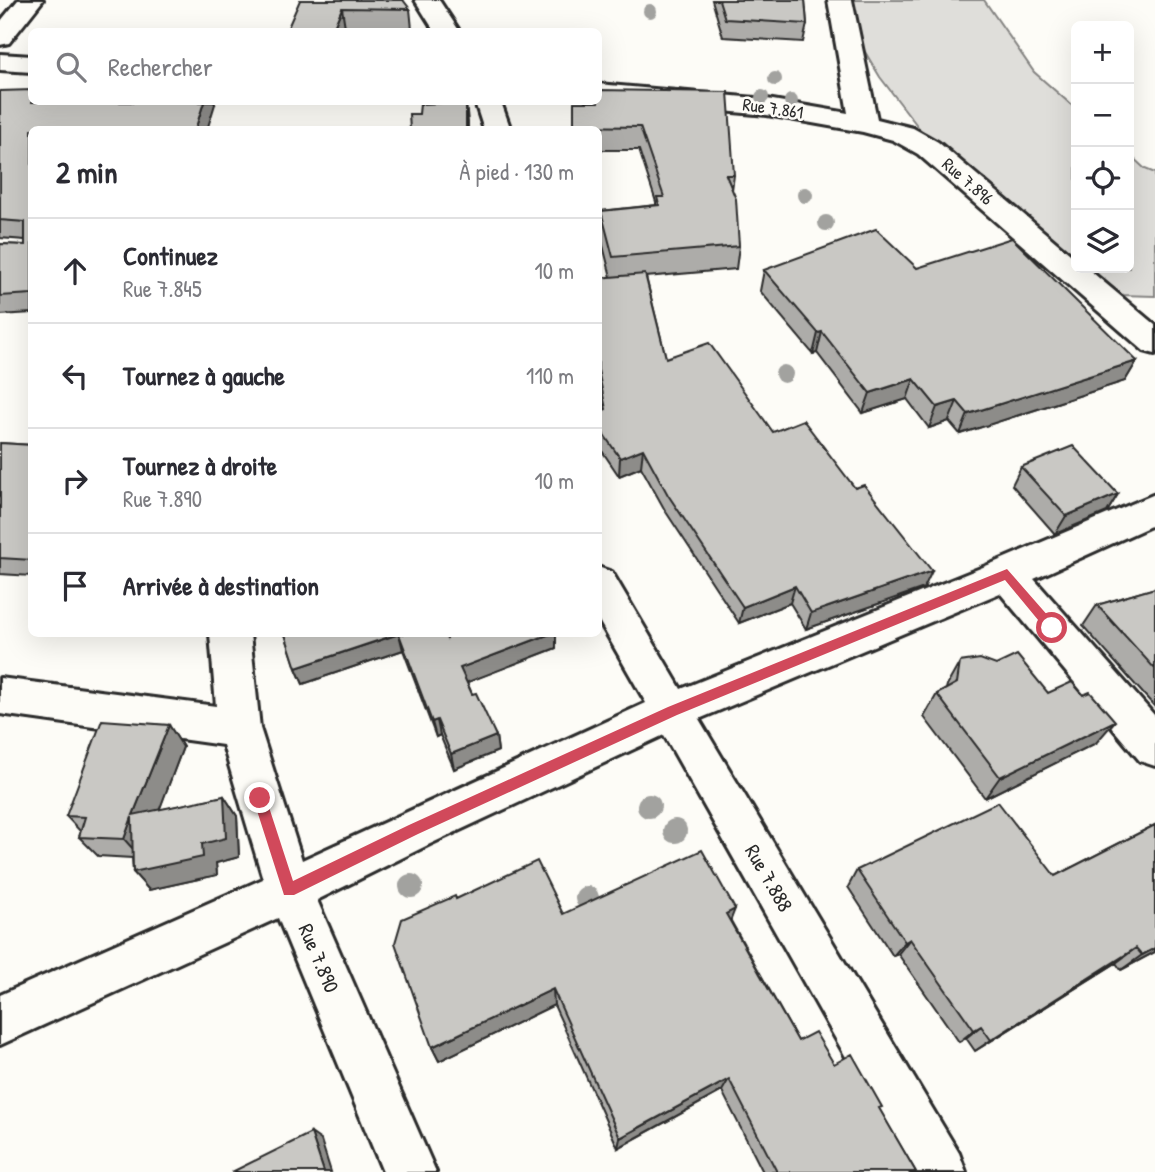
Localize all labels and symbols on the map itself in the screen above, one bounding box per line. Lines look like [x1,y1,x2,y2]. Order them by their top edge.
street label: Rue 7.861 [741,91,805,125]
street label: Rue 7.896 [937,152,999,210]
route start [1036,612,1067,643]
route end [244,782,275,813]
street label: Rue 7.888 [738,839,800,917]
street label: Rue 7.890 [292,919,346,997]

